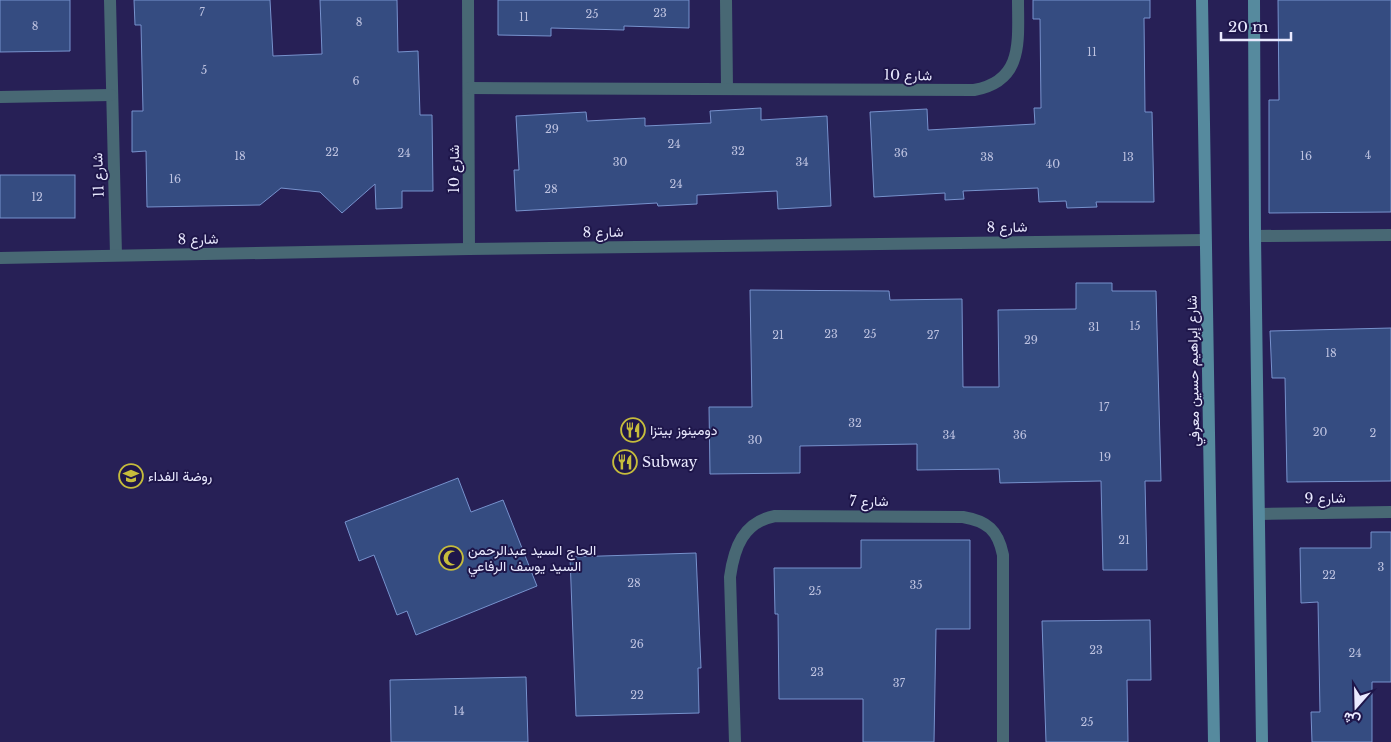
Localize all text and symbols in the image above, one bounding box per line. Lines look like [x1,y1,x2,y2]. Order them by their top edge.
house number: 7 [199,5,205,19]
house number: 23 [653,6,667,20]
house number: 25 [585,7,599,21]
house number: 11 [519,10,529,24]
scale bar [1221,10,1291,42]
house number: 8 [356,15,362,29]
text: 20 m [1228,17,1268,36]
house number: 8 [32,19,38,33]
house number: 11 [1087,45,1097,59]
house number: 5 [201,63,207,77]
street label: شارع 10 [884,66,932,86]
house number: 6 [352,74,360,88]
house number: 29 [545,122,559,136]
house number: 24 [667,137,681,151]
house number: 32 [731,144,745,158]
house number: 22 [325,145,339,159]
street label: شارع 10 [445,145,465,193]
house number: 24 [397,146,411,160]
house number: 36 [894,146,908,160]
house number: 4 [1365,148,1371,162]
house number: 18 [234,149,246,163]
house number: 16 [1300,149,1312,163]
house number: 38 [980,150,994,164]
house number: 13 [1122,150,1134,164]
street label: شارع 11 [88,152,110,198]
house number: 30 [613,155,627,169]
house number: 34 [795,155,809,169]
house number: 40 [1046,157,1060,171]
house number: 16 [169,172,181,186]
house number: 24 [669,177,683,191]
house number: 28 [544,182,558,196]
house number: 12 [31,190,43,204]
street label: شارع 8 [987,218,1028,238]
street label: شارع 8 [583,223,624,243]
street label: شارع 8 [178,230,219,250]
street label: شارع إبراهيم حسين معرفي [1183,295,1206,447]
house number: 15 [1129,319,1141,333]
house number: 31 [1088,320,1100,334]
house number: 23 [824,327,838,341]
house number: 25 [863,327,877,341]
house number: 21 [772,328,784,342]
house number: 27 [927,328,940,342]
house number: 29 [1024,333,1038,347]
house number: 18 [1325,346,1337,360]
house number: 17 [1099,400,1110,414]
house number: 32 [848,416,862,430]
restaurant icon: دومينوز بيتزا [620,417,646,443]
place label: دومينوز بيتزا [650,421,718,439]
house number: 20 [1313,425,1327,439]
house number: 2 [1370,426,1377,440]
house number: 34 [942,428,956,442]
house number: 36 [1013,428,1027,442]
house number: 30 [748,433,762,447]
restaurant icon: Subway [612,449,638,475]
house number: 19 [1099,450,1111,464]
place label: Subway [642,453,698,471]
school or university icon: روضة الفداء [118,463,144,489]
place label: روضة الفداء [148,467,213,485]
street label: شارع 9 [1304,489,1346,509]
street label: شارع 7 [849,492,889,512]
house number: 21 [1118,533,1130,547]
place label: الحاج السيد عبدالرحمن السيد يوسف الرفاعي [468,541,596,578]
mosque icon: الحاج السيد عبدالرحمن السيد يوسف الرفاعي [438,545,464,571]
house number: 3 [1378,560,1385,574]
house number: 22 [1322,568,1336,582]
house number: 28 [627,576,641,590]
house number: 35 [909,578,923,592]
house number: 25 [808,584,822,598]
house number: 26 [630,637,644,651]
house number: 23 [1089,643,1103,657]
house number: 24 [1348,646,1362,660]
house number: 23 [810,665,824,679]
house number: 37 [893,676,906,690]
north arrow [1331,682,1381,732]
house number: 22 [630,688,644,702]
house number: 14 [453,704,465,718]
text: ش [1340,708,1363,731]
house number: 25 [1080,715,1094,729]

